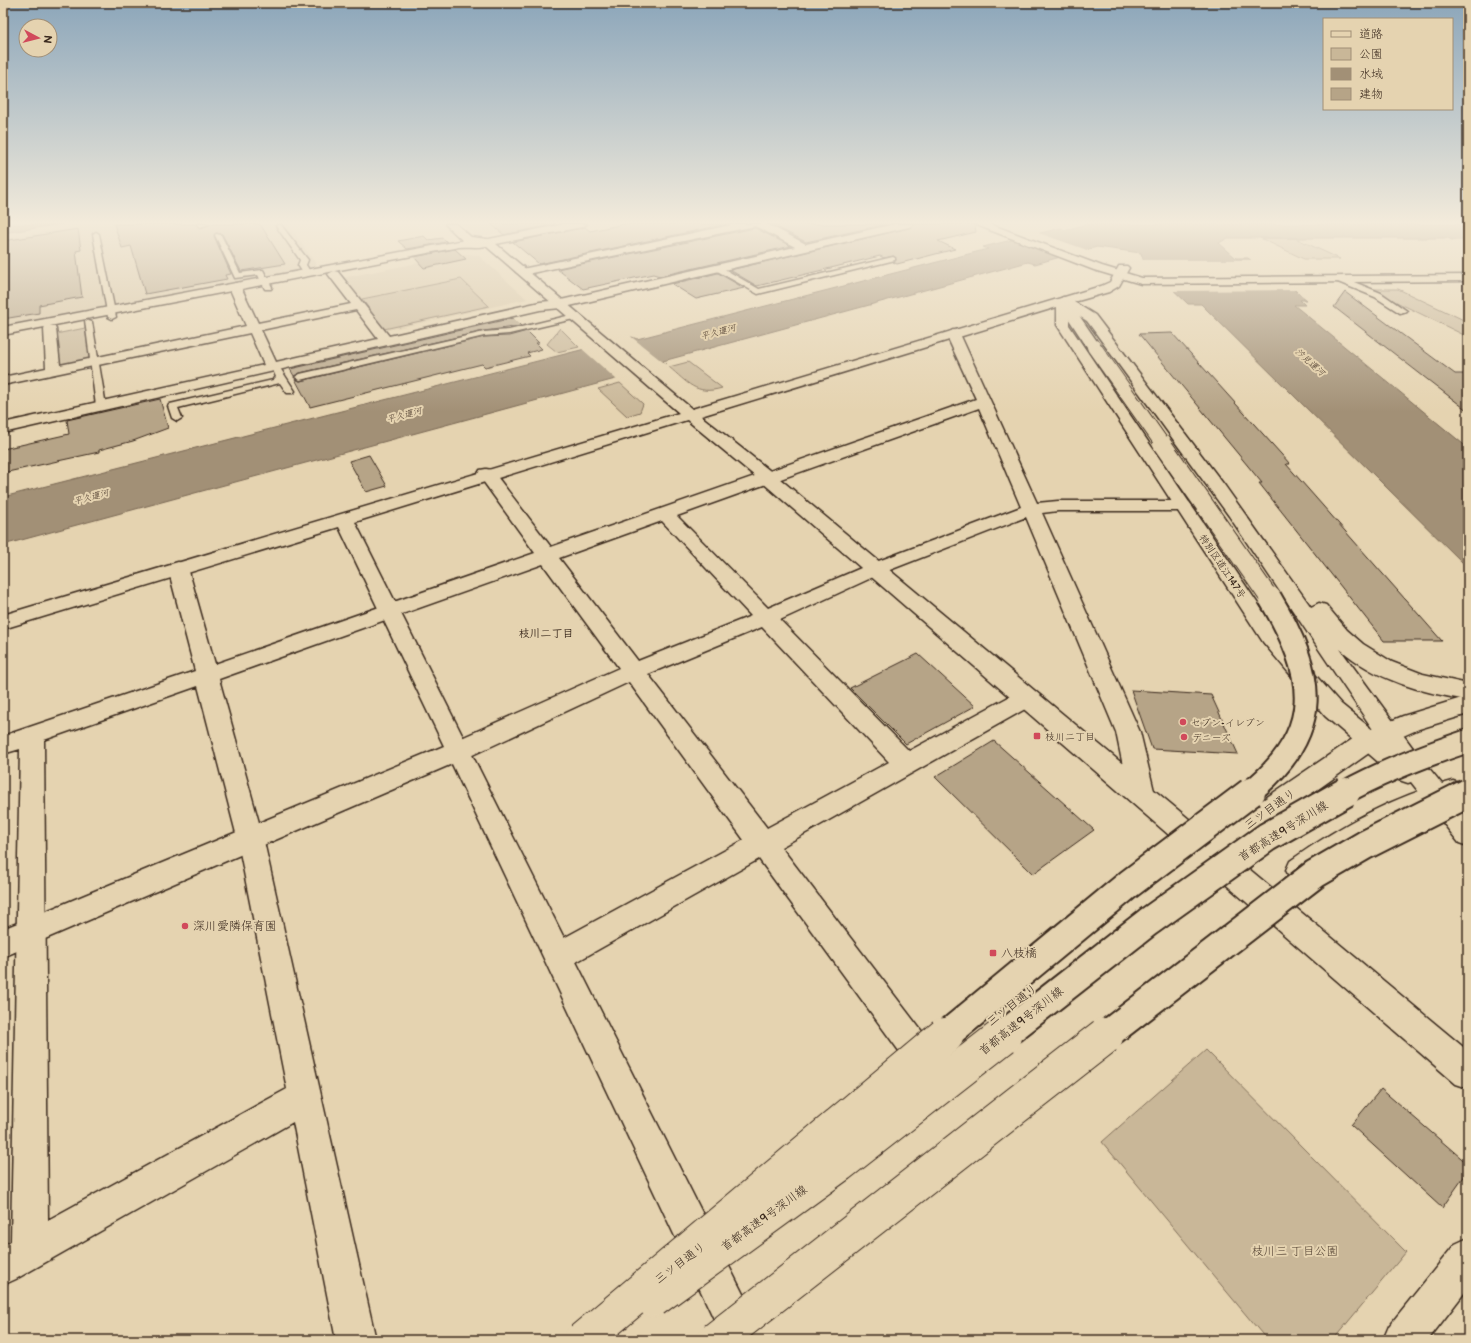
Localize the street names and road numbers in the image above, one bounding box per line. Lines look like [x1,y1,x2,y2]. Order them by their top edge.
street label: 特別区道江147号 [1196,532,1248,601]
street label: 三ツ目通り [1242,786,1299,833]
street label: 首都高速9号深川線 [1236,798,1331,865]
street label: 三ツ目通り [984,981,1041,1030]
street label: 首都高速9号深川線 [976,984,1066,1059]
street label: 首都高速9号深川線 [718,1182,810,1255]
street label: 三ツ目通り [652,1239,709,1287]

